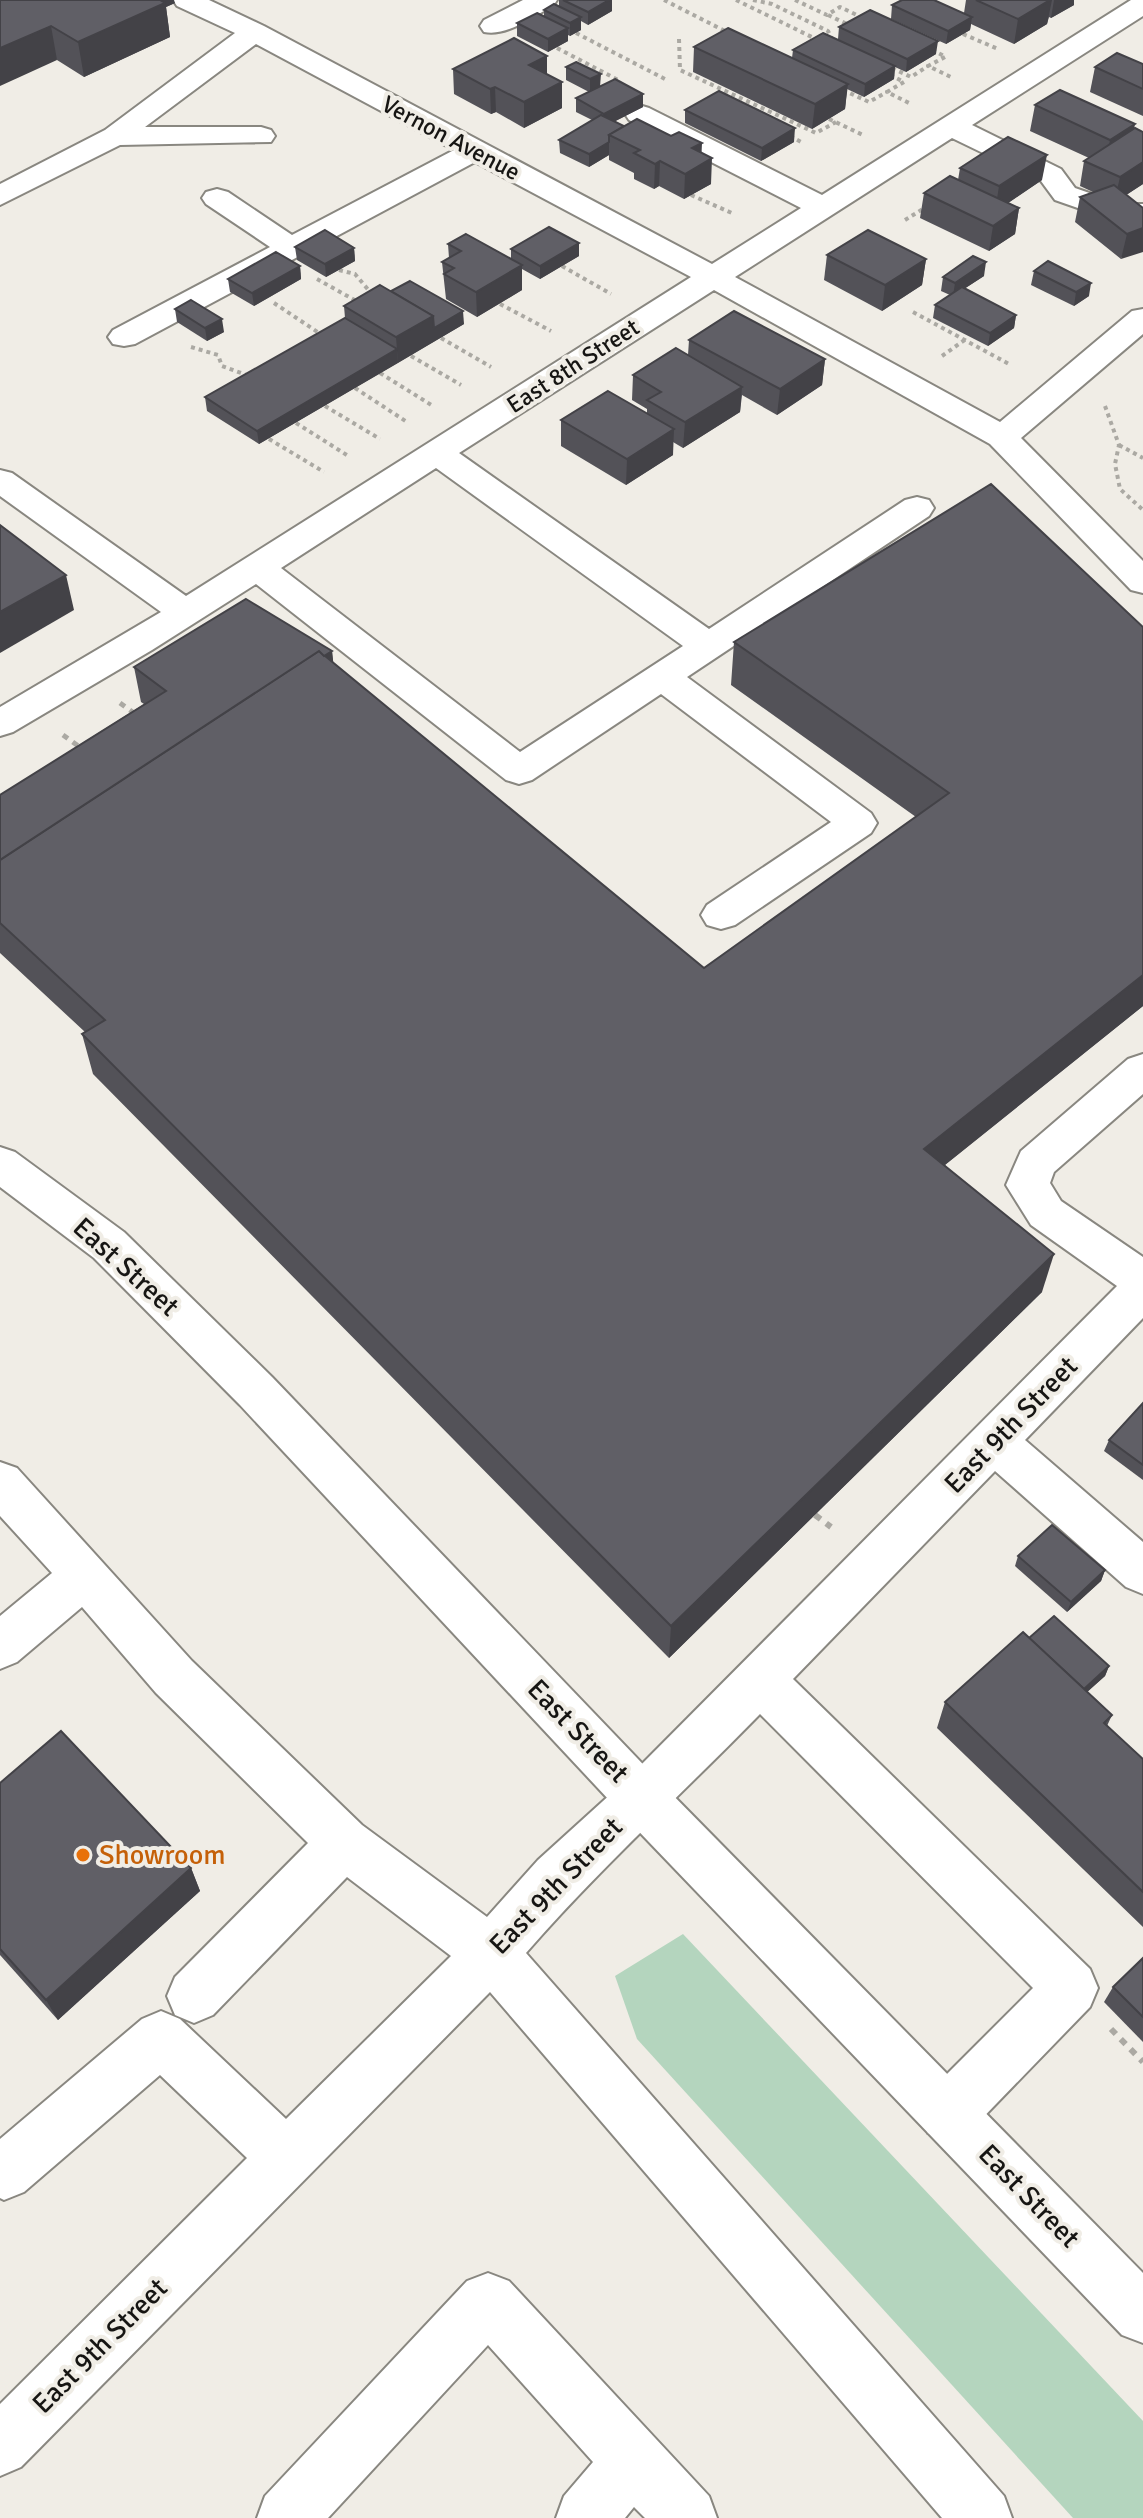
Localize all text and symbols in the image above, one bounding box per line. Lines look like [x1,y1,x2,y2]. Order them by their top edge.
street label: Vernon Avenue [377,89,525,187]
street label: East 8th Street [501,312,645,420]
street label: East Street [66,1211,186,1324]
street label: East 9th Street [937,1349,1085,1501]
street label: East Street [520,1672,636,1790]
street label: East 9th Street [482,1810,630,1962]
place label: Showroom [99,1838,226,1872]
marker: Showroom [74,1846,92,1864]
street label: East Street [971,2137,1087,2255]
street label: East 9th Street [25,2271,175,2421]

